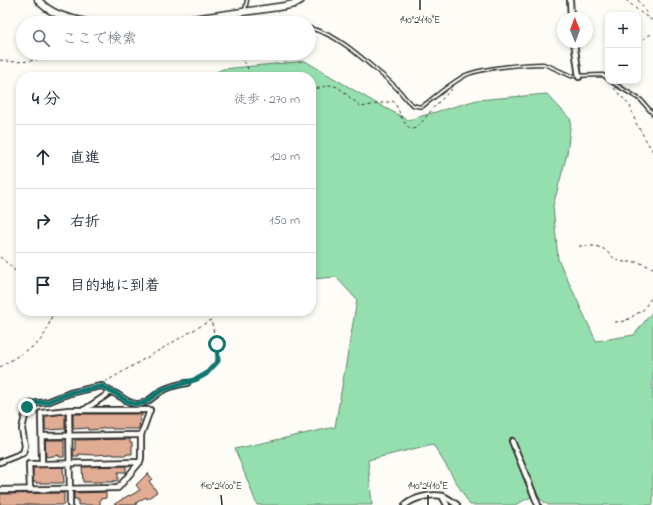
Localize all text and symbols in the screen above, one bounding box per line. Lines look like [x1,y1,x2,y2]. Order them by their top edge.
north arrow [557,12,593,48]
map controls [605,12,641,84]
button: + [605,12,641,48]
text: 140°24'10"E [400,13,440,28]
search box [16,16,316,60]
icon: search [30,27,52,49]
text: ここで検索 [62,28,137,50]
button: − [605,48,641,84]
text: 4 分 [32,87,60,112]
text: 徒歩 · 270 m [234,90,300,109]
icon: ahead [32,146,54,168]
text: 直進 [70,147,100,169]
text: 120 m [270,147,300,166]
icon: right [32,210,54,232]
text: 右折 [70,211,100,233]
text: 150 m [269,211,300,230]
icon: arrive [32,274,54,296]
text: 目的地に到着 [70,275,160,297]
route start [208,335,226,353]
route end [18,398,36,416]
text: 140°24'00"E [200,479,242,494]
text: 140°24'10"E [408,479,448,494]

